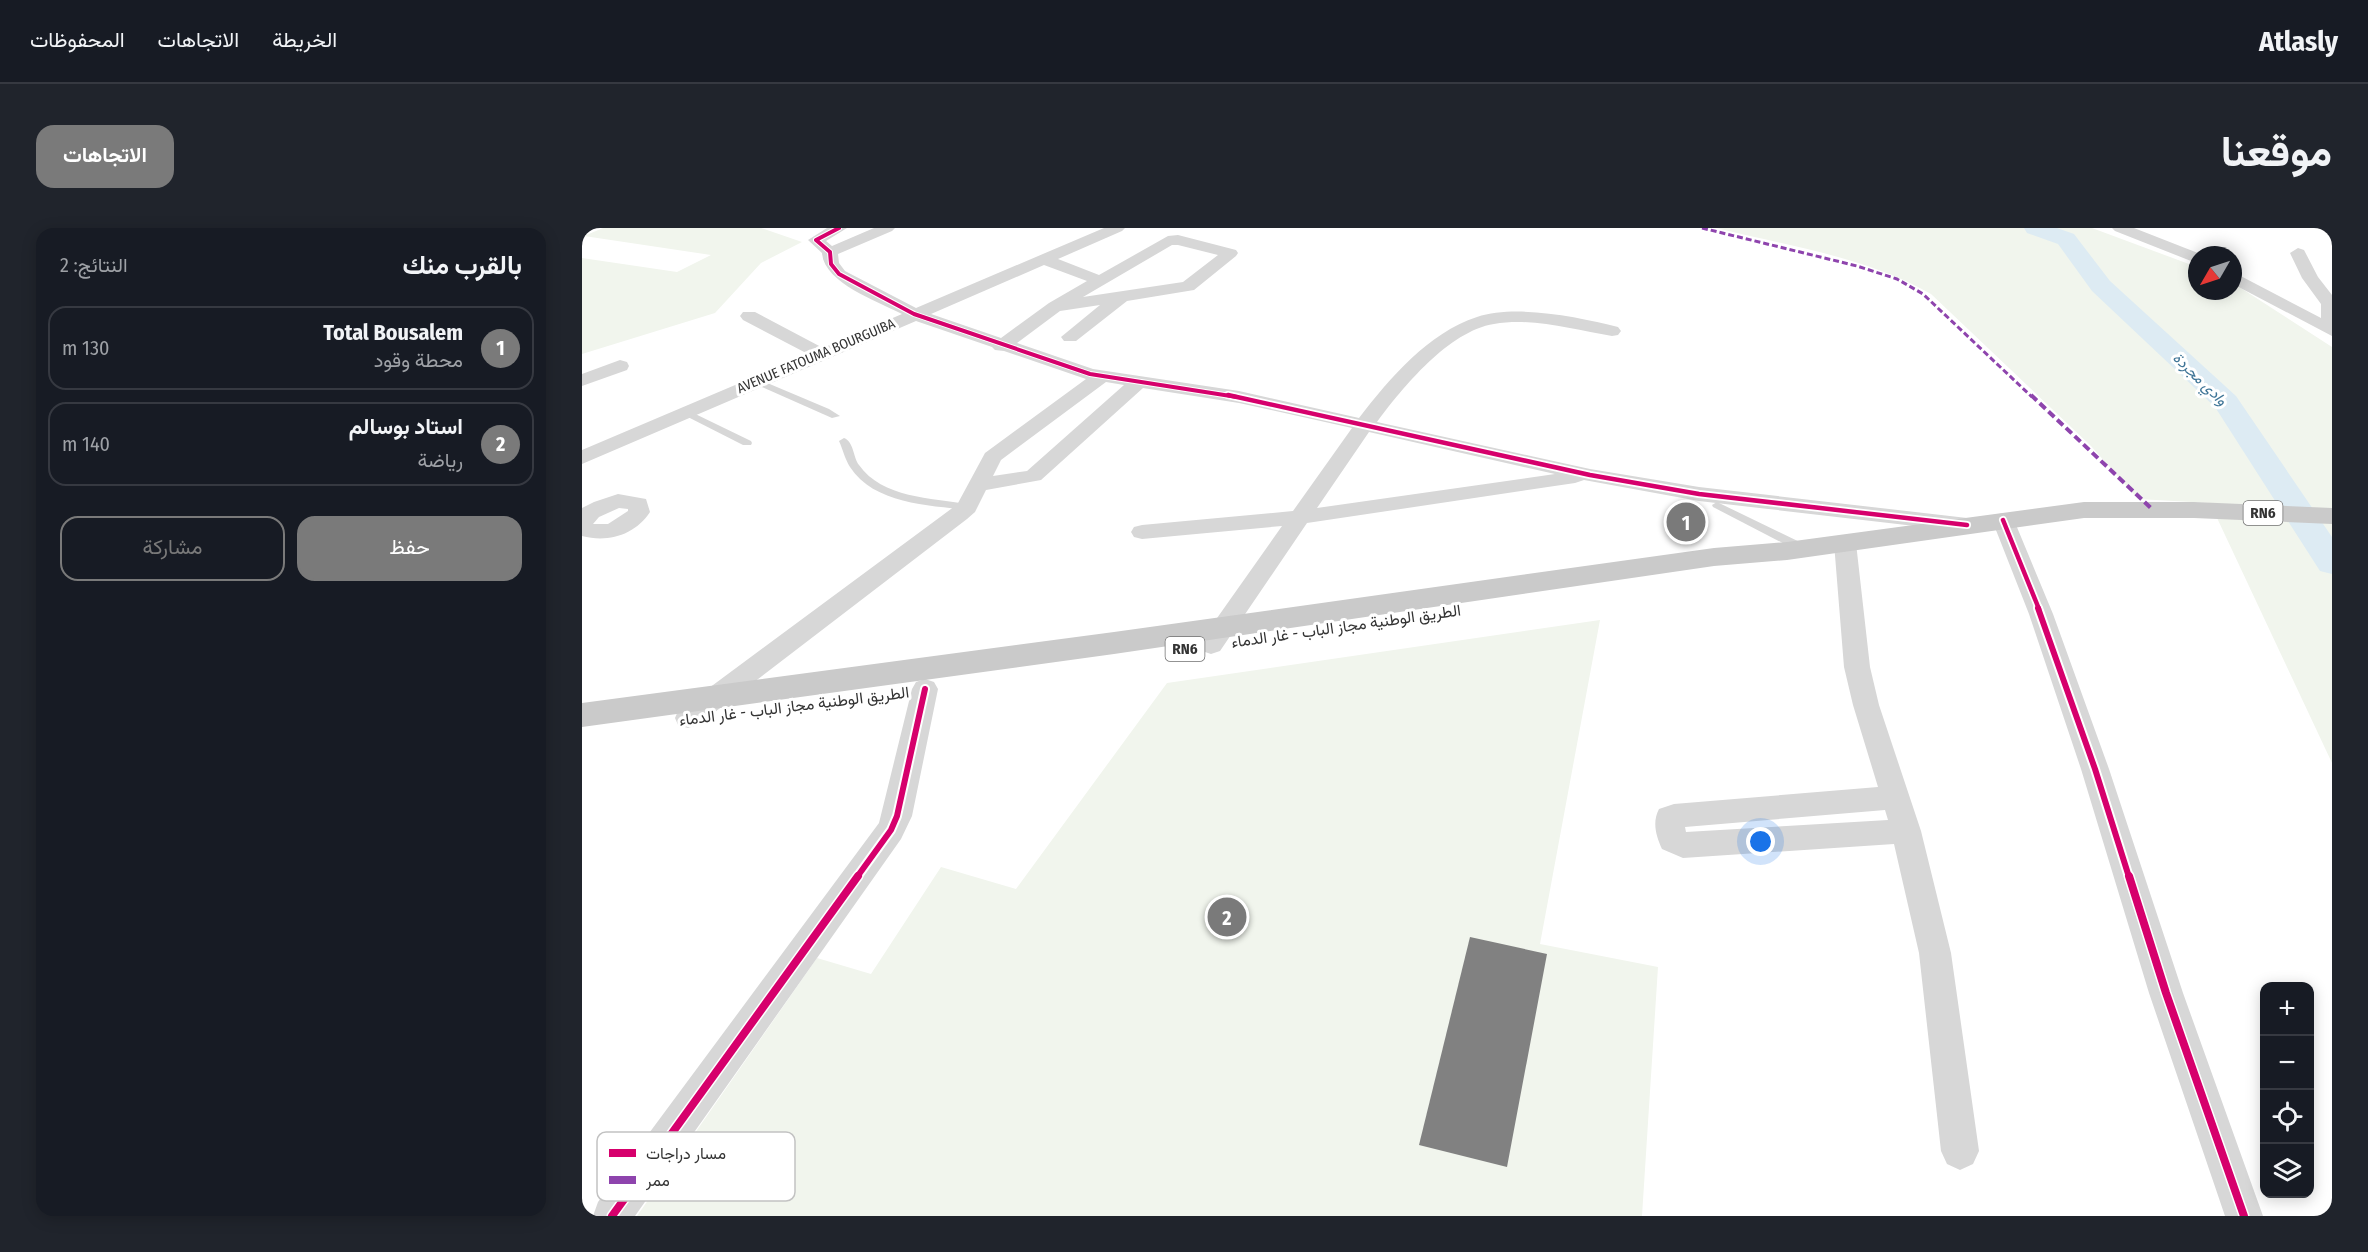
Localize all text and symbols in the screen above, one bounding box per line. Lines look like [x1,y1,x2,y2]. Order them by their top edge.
text: Atlasly [2259,25,2338,58]
text: المحفوظات [30,27,125,53]
text: الاتجاهات [158,27,239,53]
text: الخريطة [272,27,337,53]
button: الاتجاهات [36,125,174,188]
text: موقعنا [2221,127,2332,177]
north arrow [2188,246,2242,300]
text: بالقرب منك [402,250,522,281]
text: النتائج: 2 [60,253,128,277]
street label: AVENUE FATOUMA BOURGUIBA [734,315,898,397]
text: Total Bousalem [323,319,463,346]
text: 130 m [62,336,109,360]
text: 1 [496,336,505,360]
text: محطة وقود [374,348,463,372]
water label: وادي مجردة [2167,349,2231,412]
text: استاد بوسالم [349,413,463,440]
text: 140 m [62,432,110,456]
text: 2 [496,432,505,456]
text: رياضة [418,448,463,472]
pin: 1 [1666,500,1706,544]
road number: RN6 [2244,501,2282,525]
button: مشاركة [60,516,285,581]
button: حفظ [297,516,522,581]
street label: الطريق الوطنية مجاز الباب - غار الدماء [1230,600,1462,653]
road number: RN6 [1166,637,1204,661]
street label: الطريق الوطنية مجاز الباب - غار الدماء [678,682,910,731]
your location [1746,827,1775,856]
pin: 2 [1208,894,1246,940]
map controls [2260,982,2314,1198]
button: + [2260,982,2314,1036]
button: − [2260,1036,2314,1090]
button: locate [2260,1090,2314,1144]
legend [597,1132,795,1201]
text: مسار دراجات [646,1144,726,1164]
button: layers [2260,1144,2314,1198]
text: ممر [645,1171,670,1191]

